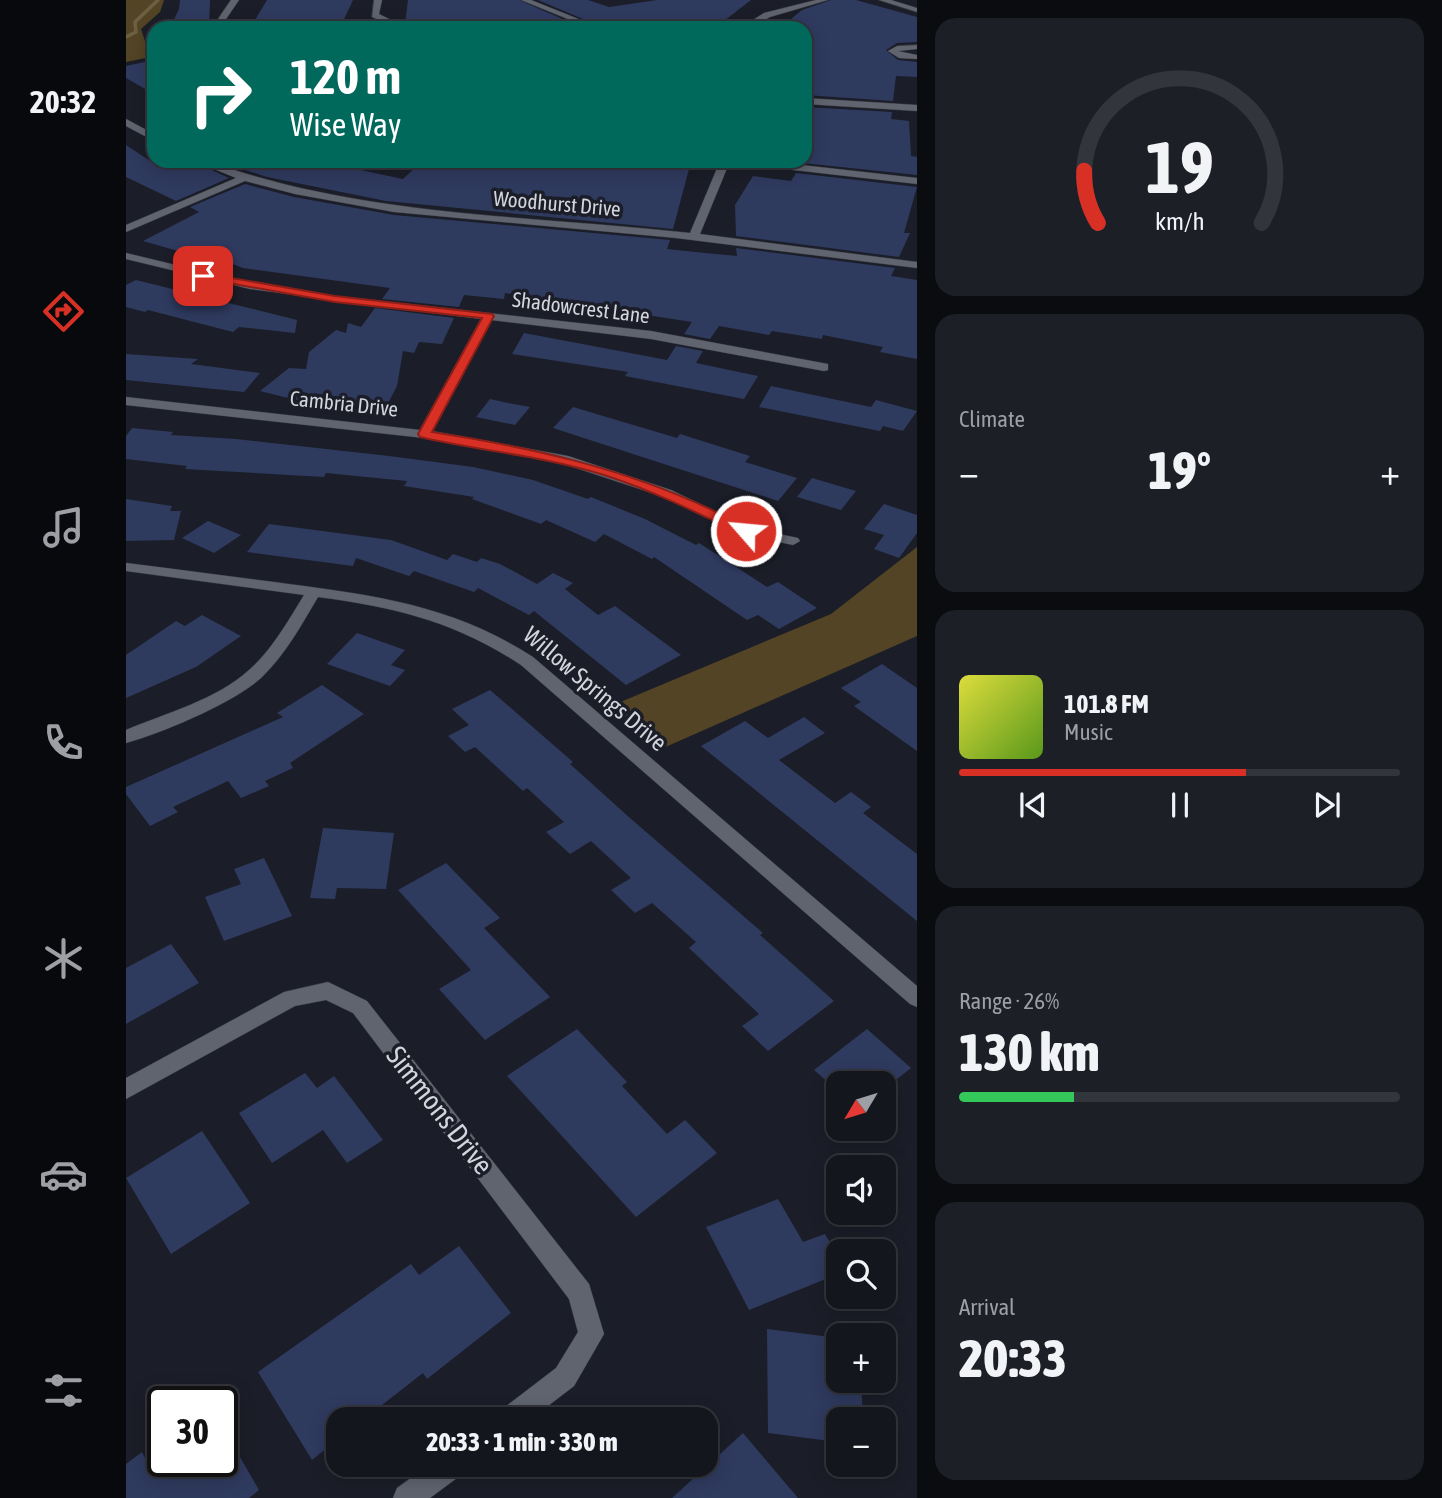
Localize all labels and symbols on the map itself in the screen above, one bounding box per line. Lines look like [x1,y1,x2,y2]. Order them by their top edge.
street label: Woodhurst Drive [492,185,622,221]
pin [173,246,233,306]
street label: Shadowcrest Lane [511,287,651,327]
street label: Cambria Drive [289,385,399,421]
position arrow [709,494,783,568]
street label: Willow Springs Drive [518,621,672,756]
street label: Simmons Drive [380,1040,500,1180]
north arrow [826,1071,896,1141]
speed limit sign: 30 [147,1386,238,1477]

